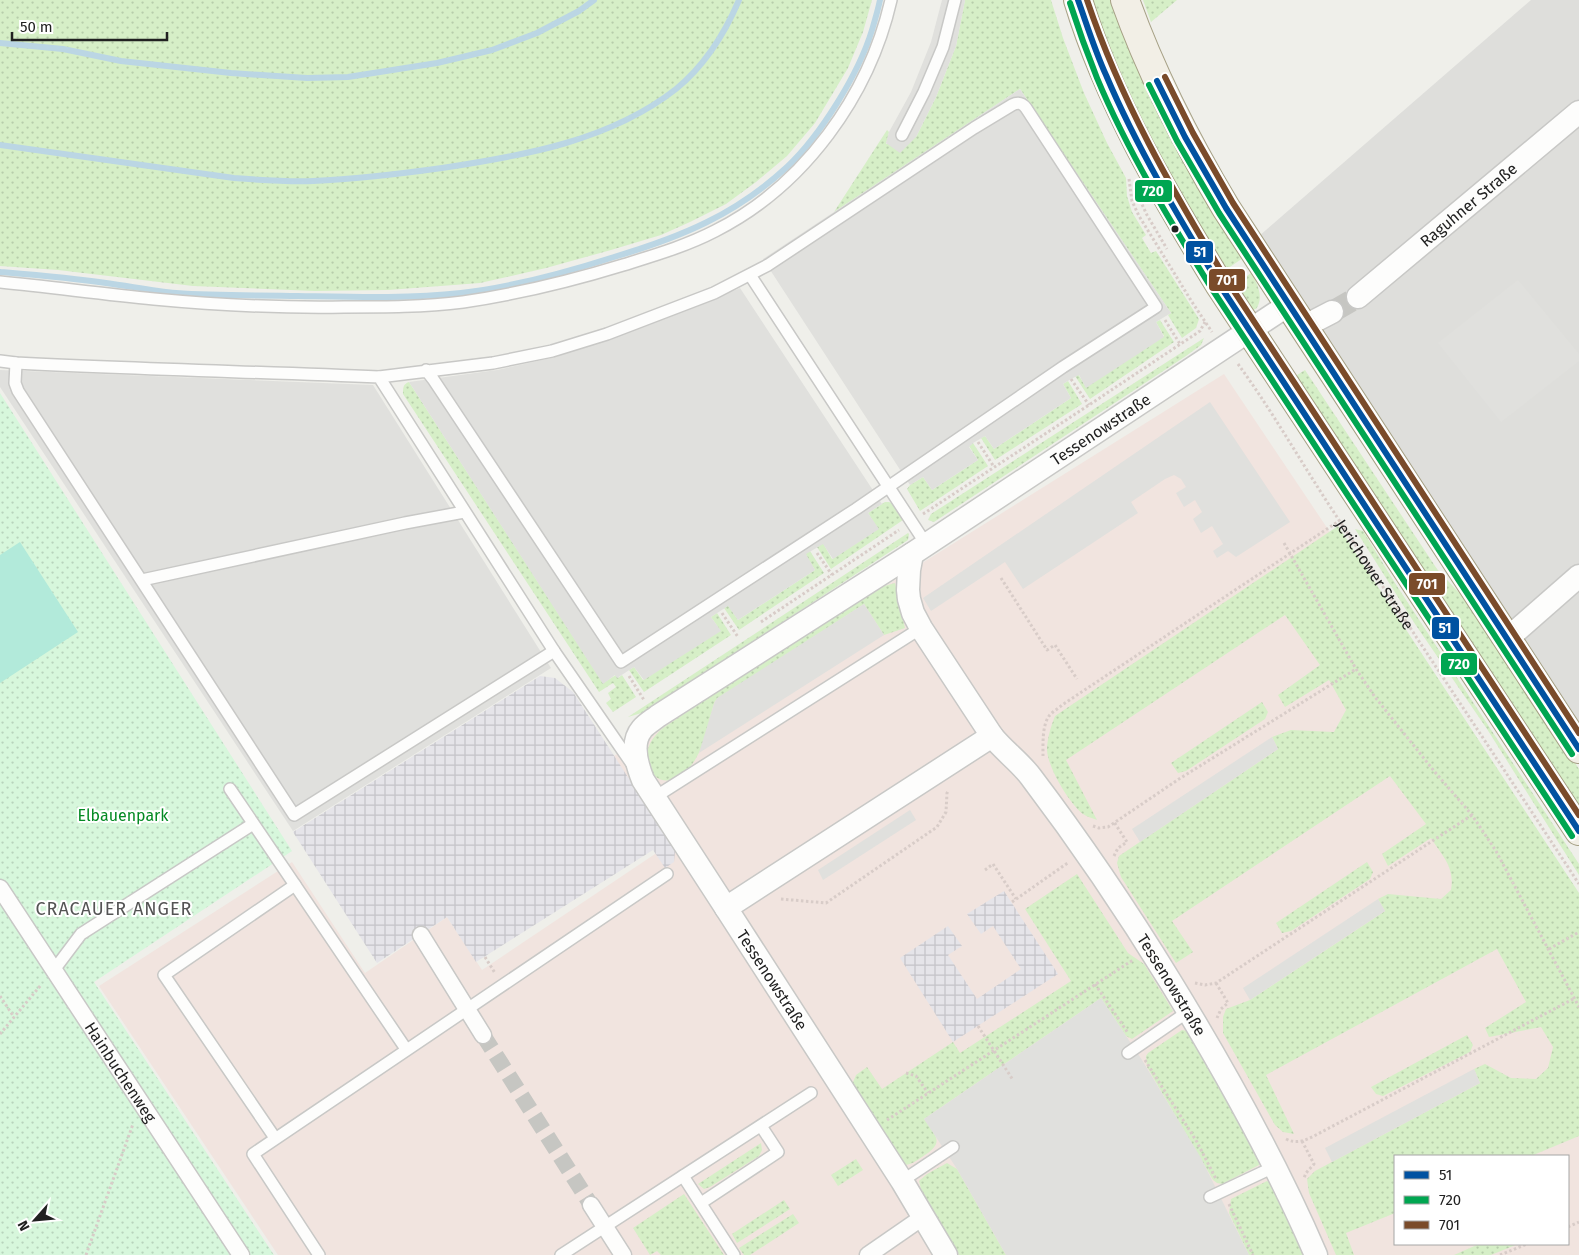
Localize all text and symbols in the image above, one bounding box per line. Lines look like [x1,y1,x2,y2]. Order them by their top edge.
scale bar [12,10,168,42]
text: 50 m [20,18,53,36]
street label: Raguhner Straße [1416,159,1521,251]
line badge: 720 [1134,179,1173,203]
text: 720 [1142,183,1164,200]
unlabelled marker [1170,224,1180,234]
line badge: 51 [1185,240,1214,264]
text: 51 [1193,244,1207,261]
line badge: 701 [1208,268,1246,292]
text: 701 [1217,272,1237,289]
street label: Tessenowstraße [1047,389,1154,469]
street label: Jerichower Straße [1332,516,1418,633]
line badge: 701 [1408,572,1446,596]
text: 701 [1417,576,1437,593]
line badge: 51 [1431,616,1460,640]
text: 51 [1438,620,1452,637]
line badge: 720 [1440,652,1478,676]
text: 720 [1448,656,1470,673]
park label: Elbauenpark [77,806,169,825]
district label: CRACAUER ANGER [35,898,193,920]
street label: Tessenowstraße [733,926,811,1034]
street label: Tessenowstraße [1133,930,1210,1039]
street label: Hainbuchenweg [81,1018,161,1126]
legend [1394,1155,1569,1245]
text: 51 [1439,1166,1452,1184]
text: 720 [1439,1191,1461,1209]
north arrow [10,1195,60,1245]
text: 701 [1439,1216,1460,1234]
text: N [14,1218,34,1234]

